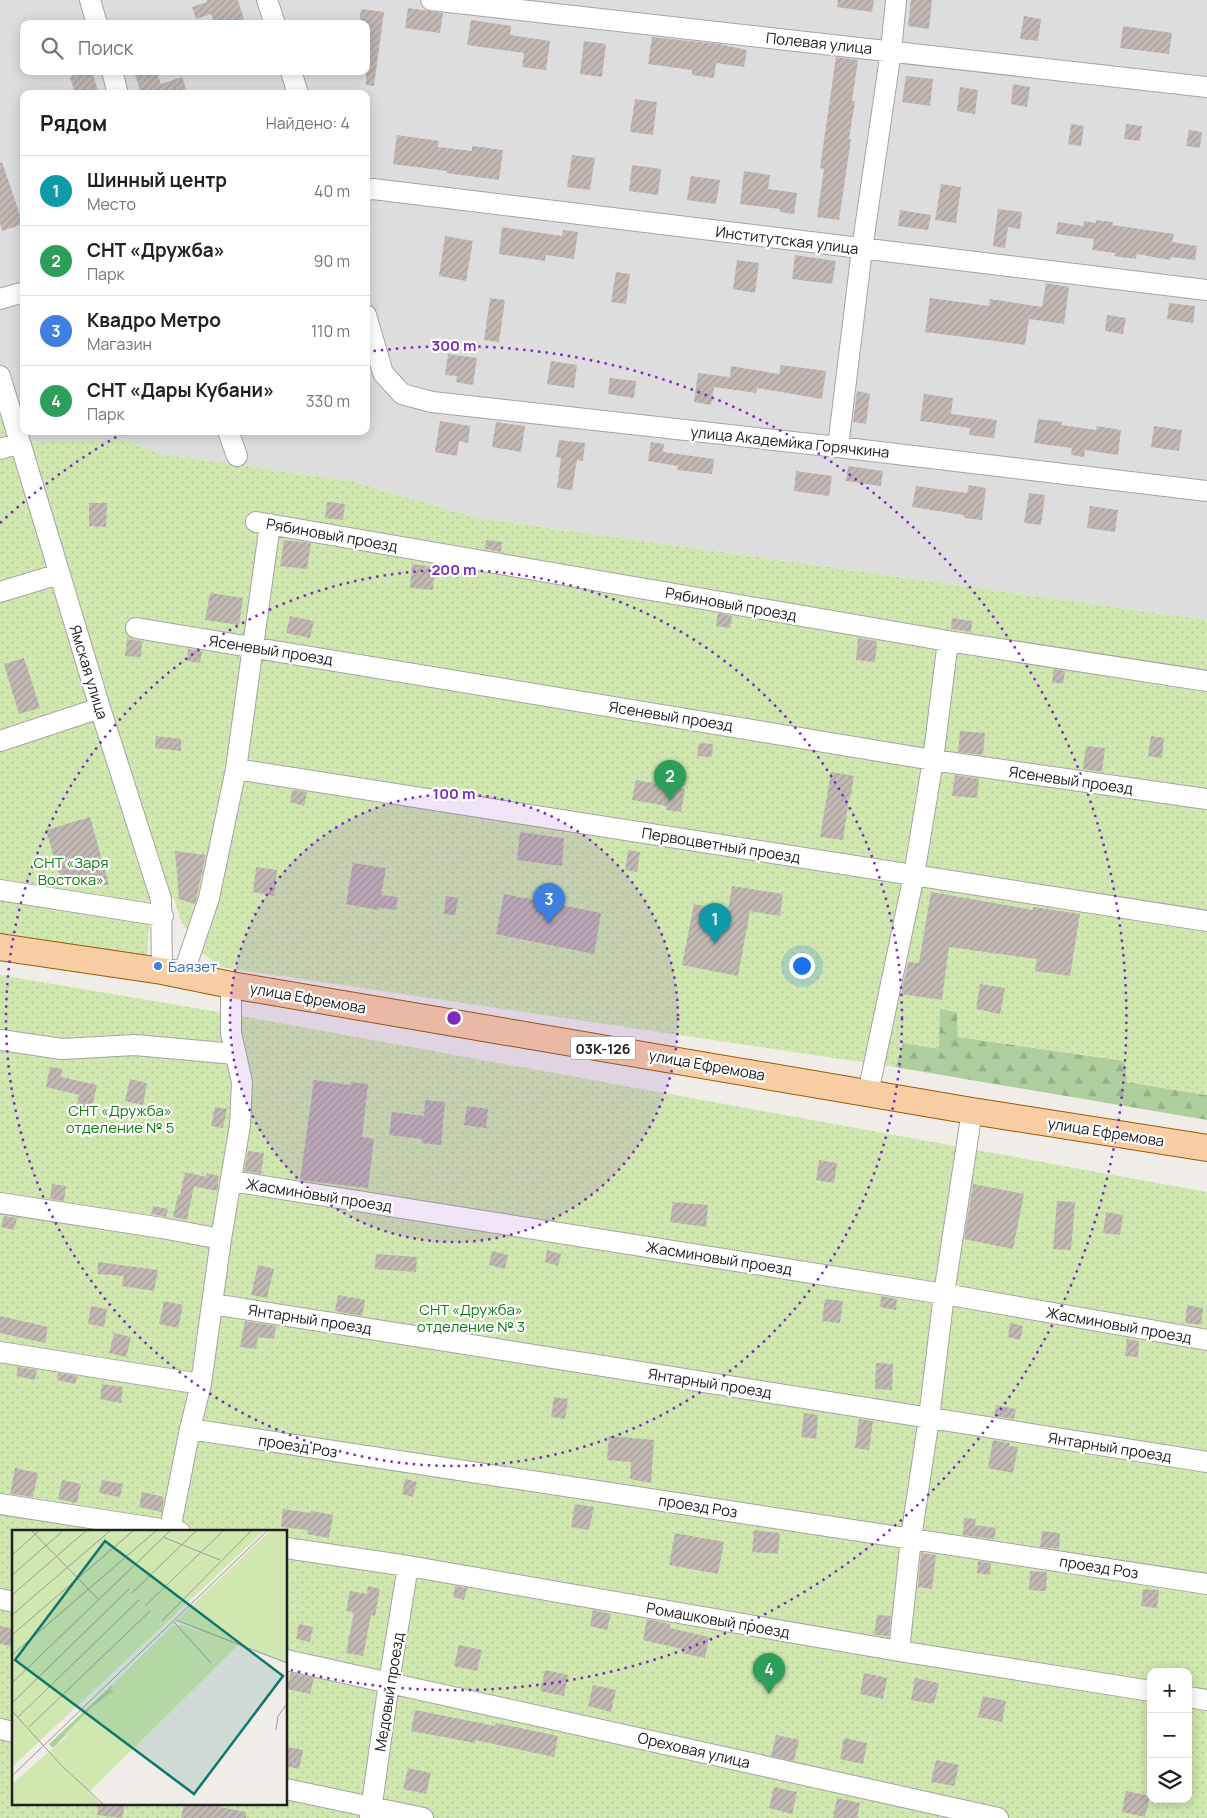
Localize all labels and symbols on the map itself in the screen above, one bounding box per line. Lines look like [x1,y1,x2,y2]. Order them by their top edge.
street label: Полевая улица [765,27,873,59]
street label: Институтская улица [714,221,860,259]
text: 300 m [432,335,476,356]
street label: улица Академика Горячкина [689,421,891,463]
street label: Рябиновый проезд [265,513,399,557]
text: 200 m [431,559,477,580]
street label: Рябиновый проезд [664,582,798,626]
street label: Ямская улица [65,622,113,722]
street label: Ясеневый проезд [208,630,334,670]
street label: Ясеневый проезд [608,696,734,736]
pin: 2 [654,760,686,801]
street label: Ясеневый проезд [1008,761,1134,799]
text: 100 m [433,783,475,804]
street label: Первоцветный проезд [640,822,802,868]
park label: СНТ «Заря Востока» [34,852,108,890]
pin: 3 [533,883,565,924]
pin: 1 [699,903,731,944]
your location [789,953,815,979]
place label: Баязет [168,956,218,977]
marker: Баязет [152,960,164,972]
street label: улица Ефремова [248,977,368,1019]
centre of rings [445,1009,463,1027]
road number: 03К-126 [570,1036,636,1060]
street label: улица Ефремова [647,1044,767,1086]
park label: СНТ «Дружба» отделение № 5 [66,1100,174,1138]
street label: улица Ефремова [1046,1112,1166,1152]
street label: Жасминовый проезд [244,1173,394,1217]
street label: Жасминовый проезд [644,1236,794,1280]
street label: Янтарный проезд [247,1299,373,1339]
park label: СНТ «Дружба» отделение № 3 [417,1299,525,1337]
street label: Жасминовый проезд [1045,1302,1194,1348]
street label: Янтарный проезд [647,1363,773,1403]
street label: Янтарный проезд [1047,1427,1173,1467]
street label: проезд Роз [257,1429,339,1463]
street label: проезд Роз [657,1489,739,1523]
inset map [12,1530,288,1806]
street label: проезд Роз [1058,1550,1140,1584]
street label: Ромашковый проезд [645,1597,791,1643]
street label: Медовый проезд [369,1631,409,1753]
pin: 4 [753,1653,785,1694]
street label: Ореховая улица [636,1727,752,1773]

